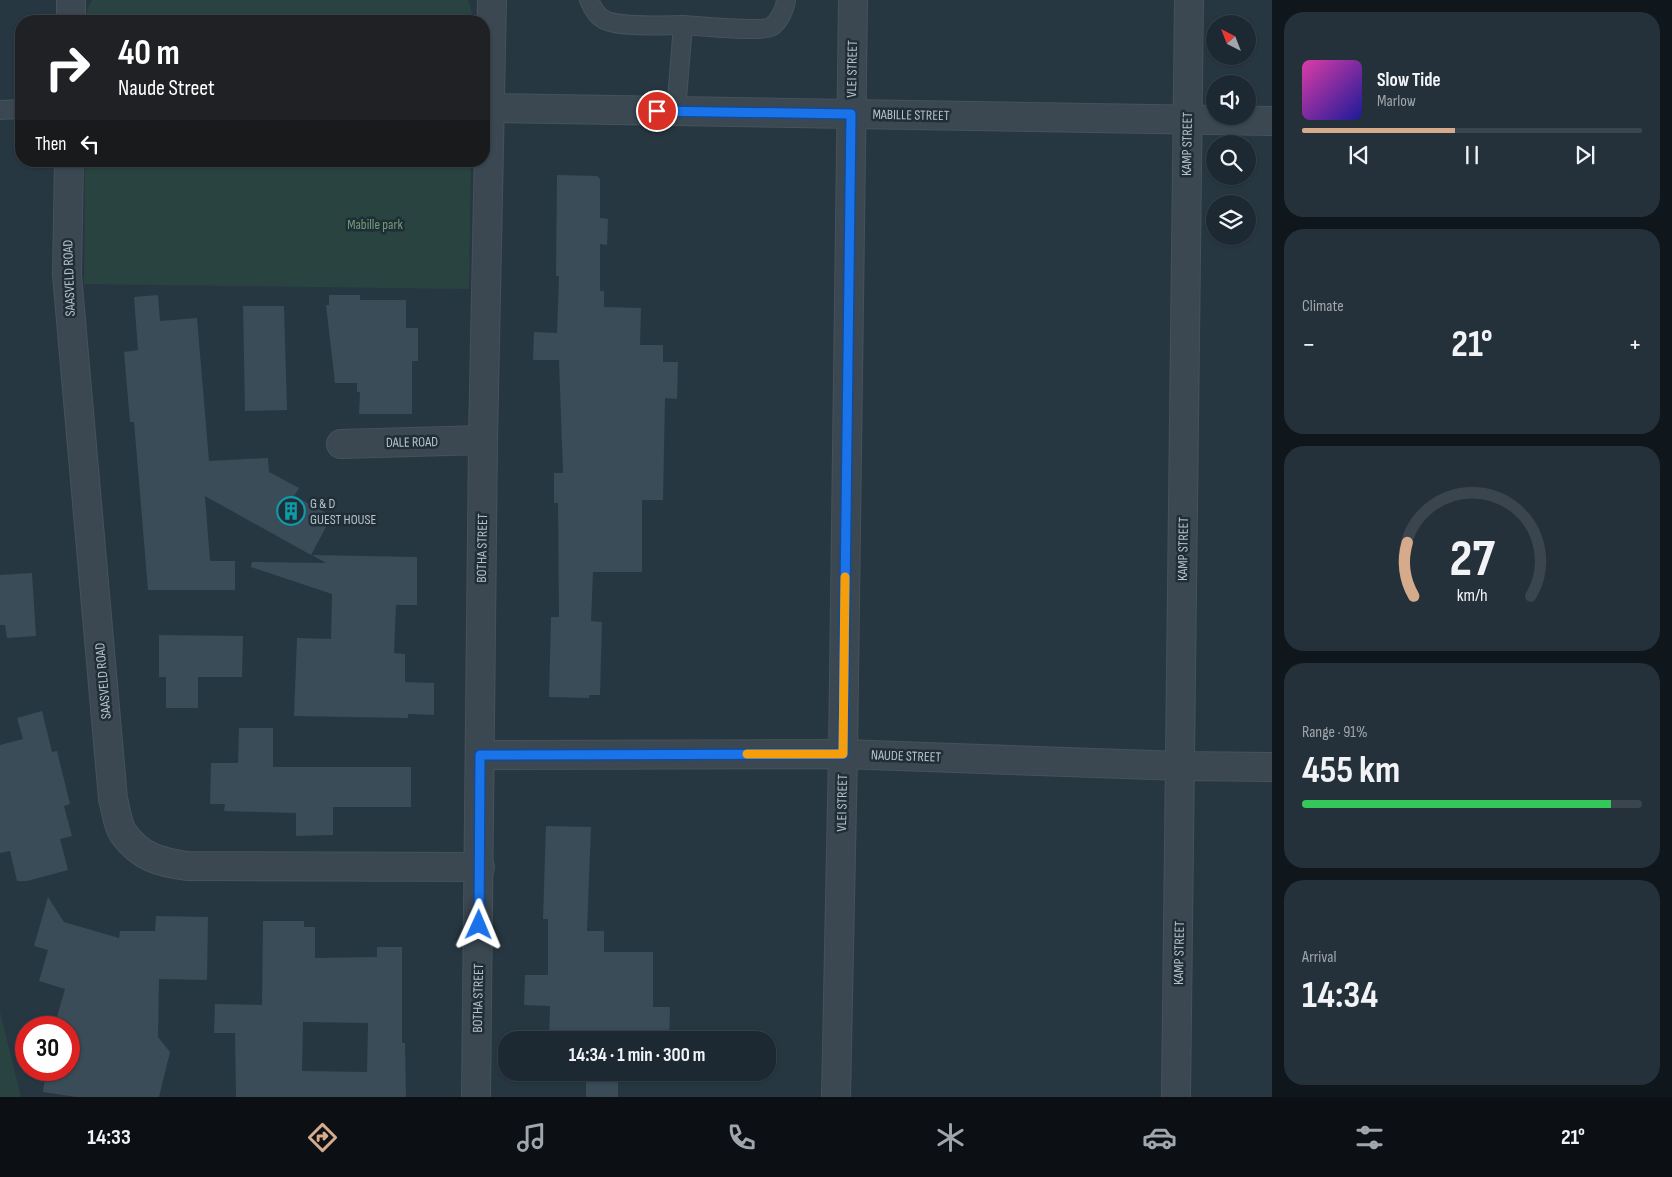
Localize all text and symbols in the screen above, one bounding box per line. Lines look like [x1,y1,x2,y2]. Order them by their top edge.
north arrow [1206,15,1256,65]
map controls [1206,15,1256,245]
text: 40 m [118,32,180,75]
icon: right [35,35,100,100]
street label: VLEI STREET [843,40,861,98]
text: Slow Tide [1377,69,1441,92]
text: Naude Street [118,75,215,102]
button: sound [1206,75,1256,125]
pin [636,90,678,132]
text: Marlow [1377,92,1416,111]
icon: arrive [643,97,671,125]
street label: MABILLE STREET [872,106,950,124]
street label: KAMP STREET [1178,112,1196,176]
icon: left [76,130,104,158]
text: Then [35,133,66,156]
button: search [1206,135,1256,185]
icon: previous [1345,141,1373,169]
icon: pause [1458,141,1486,169]
icon: next [1571,141,1599,169]
button: layers [1206,195,1256,245]
park label: Mabille park [347,216,404,233]
street label: SAASVELD ROAD [59,239,79,317]
text: Climate [1302,297,1344,316]
text: 21° [1451,322,1493,367]
text: − [1302,328,1316,361]
text: + [1628,328,1642,361]
street label: DALE ROAD [386,433,438,451]
place label: G & D GUEST HOUSE [310,495,376,528]
building icon: G & D GUEST HOUSE [276,496,306,526]
street label: BOTHA STREET [473,513,491,583]
street label: KAMP STREET [1174,517,1192,581]
text: 27 [1449,528,1495,591]
text: km/h [1457,585,1487,606]
street label: SAASVELD ROAD [91,642,115,720]
text: Range · 91% [1302,723,1368,742]
street label: NAUDE STREET [871,746,942,766]
text: 455 km [1302,748,1400,793]
street label: VLEI STREET [833,774,851,832]
position arrow [452,898,504,950]
street label: KAMP STREET [1170,921,1188,985]
text: Arrival [1302,948,1336,967]
street label: BOTHA STREET [469,963,487,1033]
text: 14:34 [1302,973,1378,1018]
speed limit sign: 30 [15,1016,80,1081]
text: 14:34 · 1 min · 300 m [569,1044,705,1067]
icon: directions [305,1120,340,1155]
icon: music [514,1120,549,1155]
icon: phone [724,1120,759,1155]
icon: climate [933,1120,968,1155]
icon: car [1142,1120,1177,1155]
icon: filters [1352,1120,1387,1155]
text: 14:33 [87,1124,131,1151]
text: 21° [1561,1124,1585,1151]

